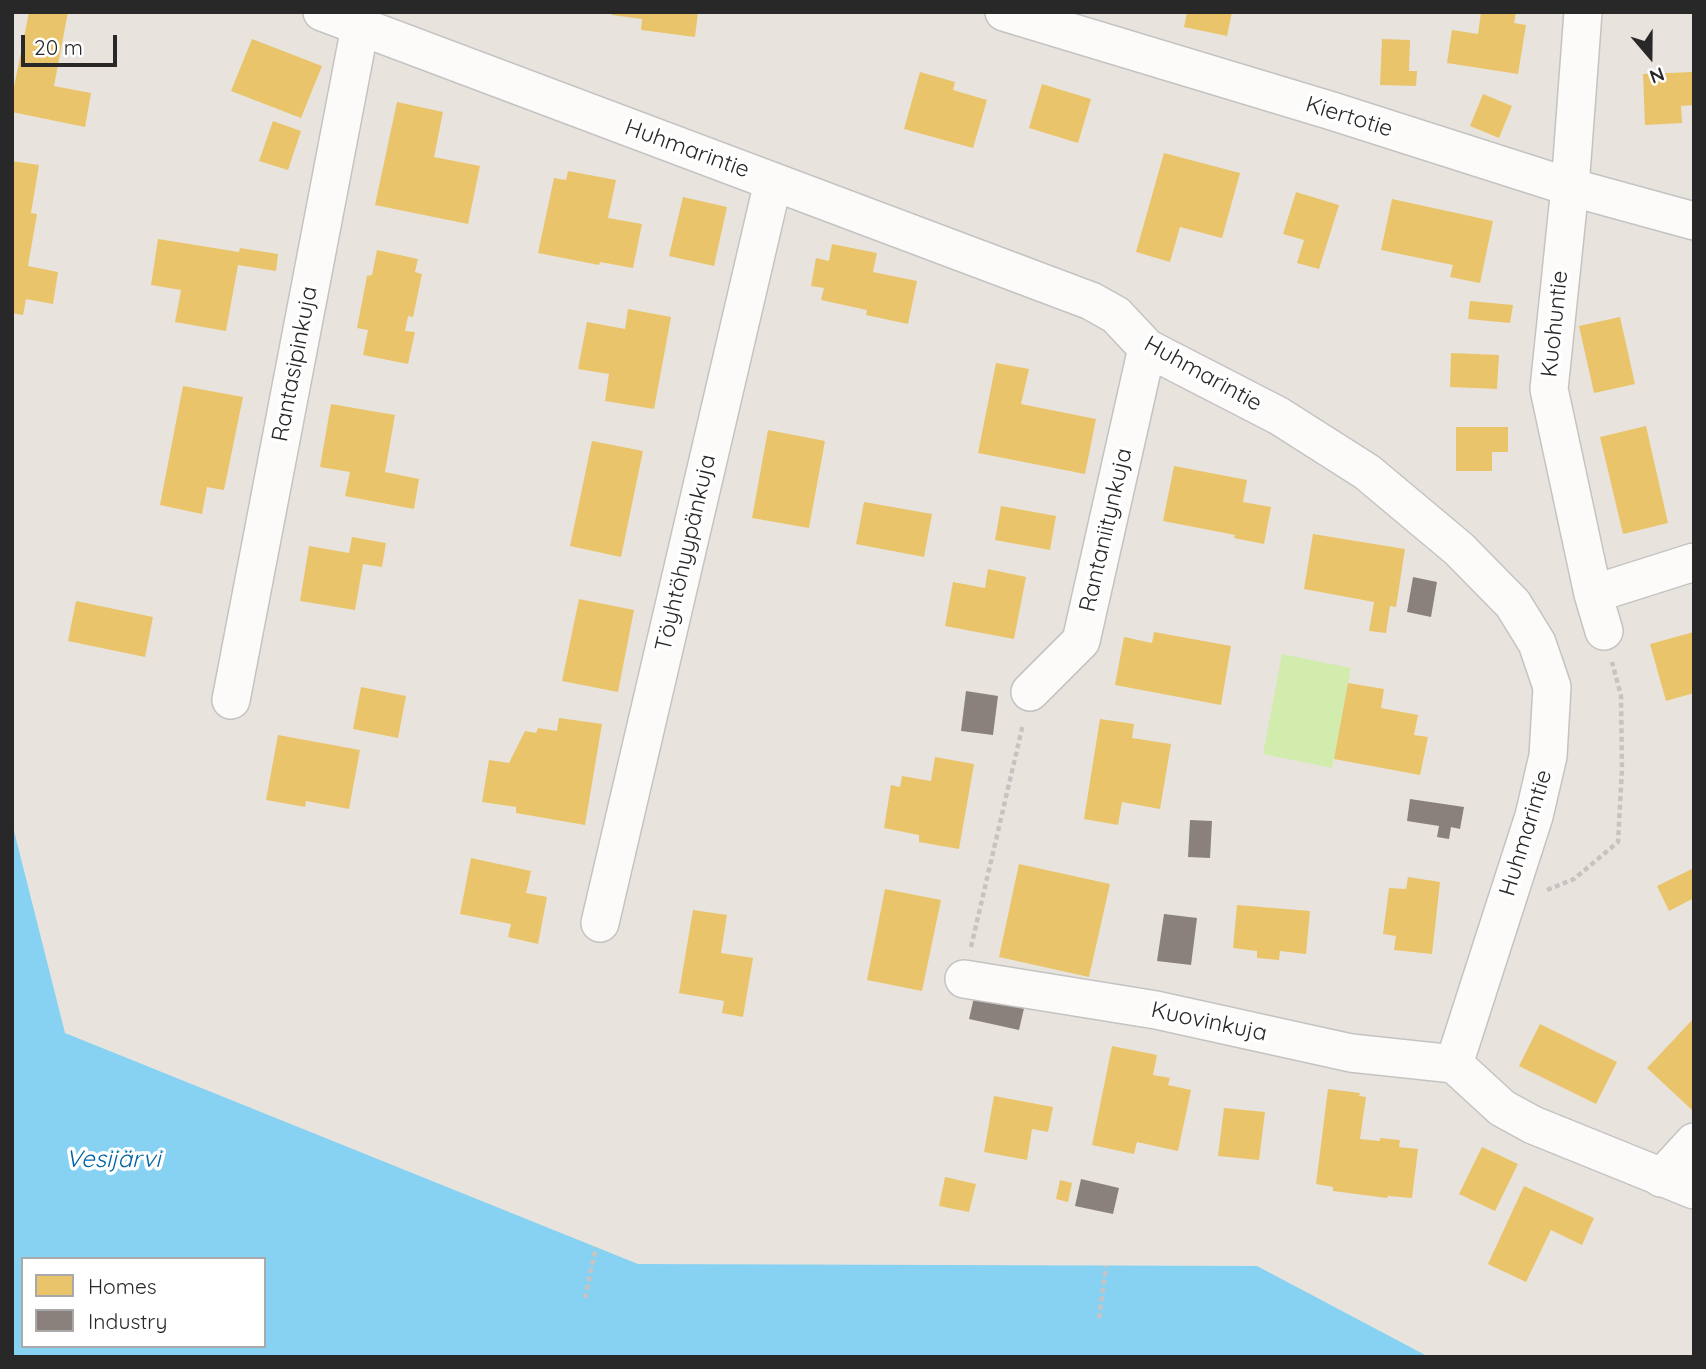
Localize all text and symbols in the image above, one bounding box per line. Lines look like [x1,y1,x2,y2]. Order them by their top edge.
scale bar [24,21,121,65]
north arrow [1615,21,1685,91]
text: 20 m [34,34,83,60]
text: N [1647,62,1668,89]
street label: Kiertotie [1302,91,1396,143]
street label: Huhmarintie [621,114,753,184]
street label: Kuohuntie [1536,269,1574,379]
street label: Rantasipinkuja [266,284,324,444]
street label: Huhmarintie [1139,330,1267,418]
street label: Rantaniitynkuja [1074,445,1138,615]
street label: Töyhtöhyypänkuja [650,452,722,654]
street label: Huhmarintie [1494,767,1558,899]
street label: Kuovinkuja [1148,996,1270,1048]
water label: Vesijärvi [66,1146,160,1174]
legend [21,1257,266,1348]
text: Homes [88,1273,157,1299]
text: Industry [88,1308,167,1334]

